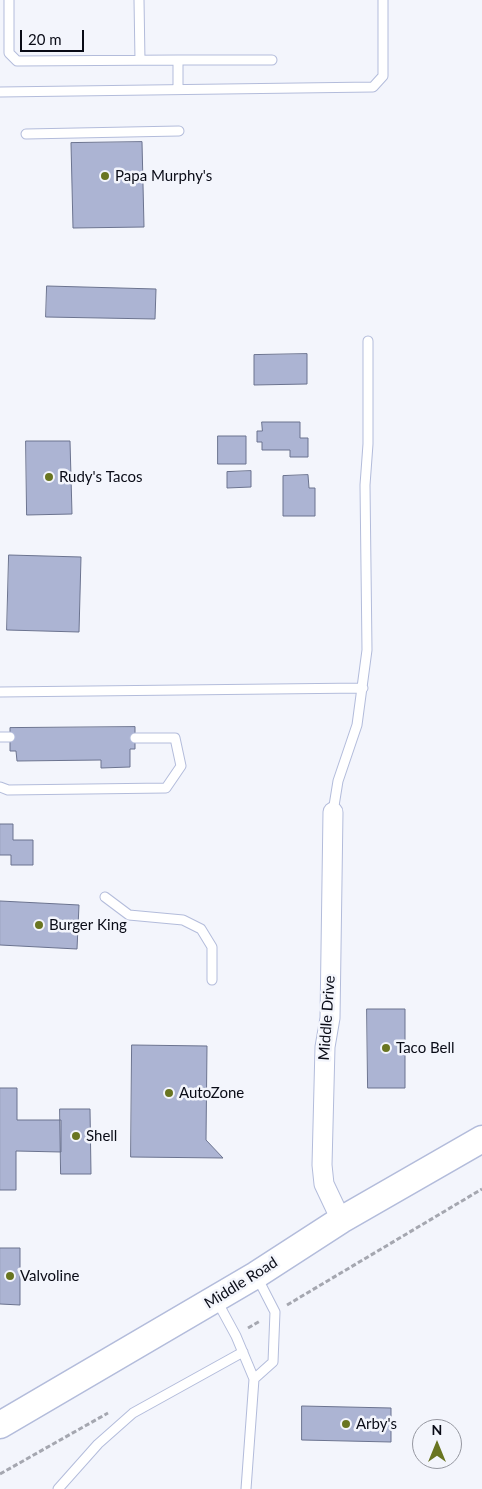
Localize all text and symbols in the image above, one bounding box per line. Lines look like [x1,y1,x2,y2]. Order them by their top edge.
scale bar [22,20,86,52]
text: 20 m [28,30,62,48]
place label: Papa Murphy's [115,167,212,185]
marker: Papa Murphy's [99,170,111,182]
place label: Rudy's Tacos [59,468,142,486]
marker: Rudy's Tacos [43,471,55,483]
place label: Burger King [49,916,127,934]
marker: Burger King [33,919,45,931]
street label: Middle Drive [315,975,339,1061]
place label: Taco Bell [396,1039,455,1057]
marker: Taco Bell [380,1042,392,1054]
place label: AutoZone [179,1084,244,1102]
marker: AutoZone [163,1087,175,1099]
place label: Shell [86,1127,117,1145]
marker: Shell [70,1130,82,1142]
street label: Middle Road [201,1253,281,1313]
place label: Valvoline [20,1267,80,1285]
marker: Valvoline [4,1270,16,1282]
place label: Arby's [356,1415,397,1433]
marker: Arby's [340,1418,352,1430]
north arrow [412,1419,462,1469]
text: N [432,1421,442,1438]

